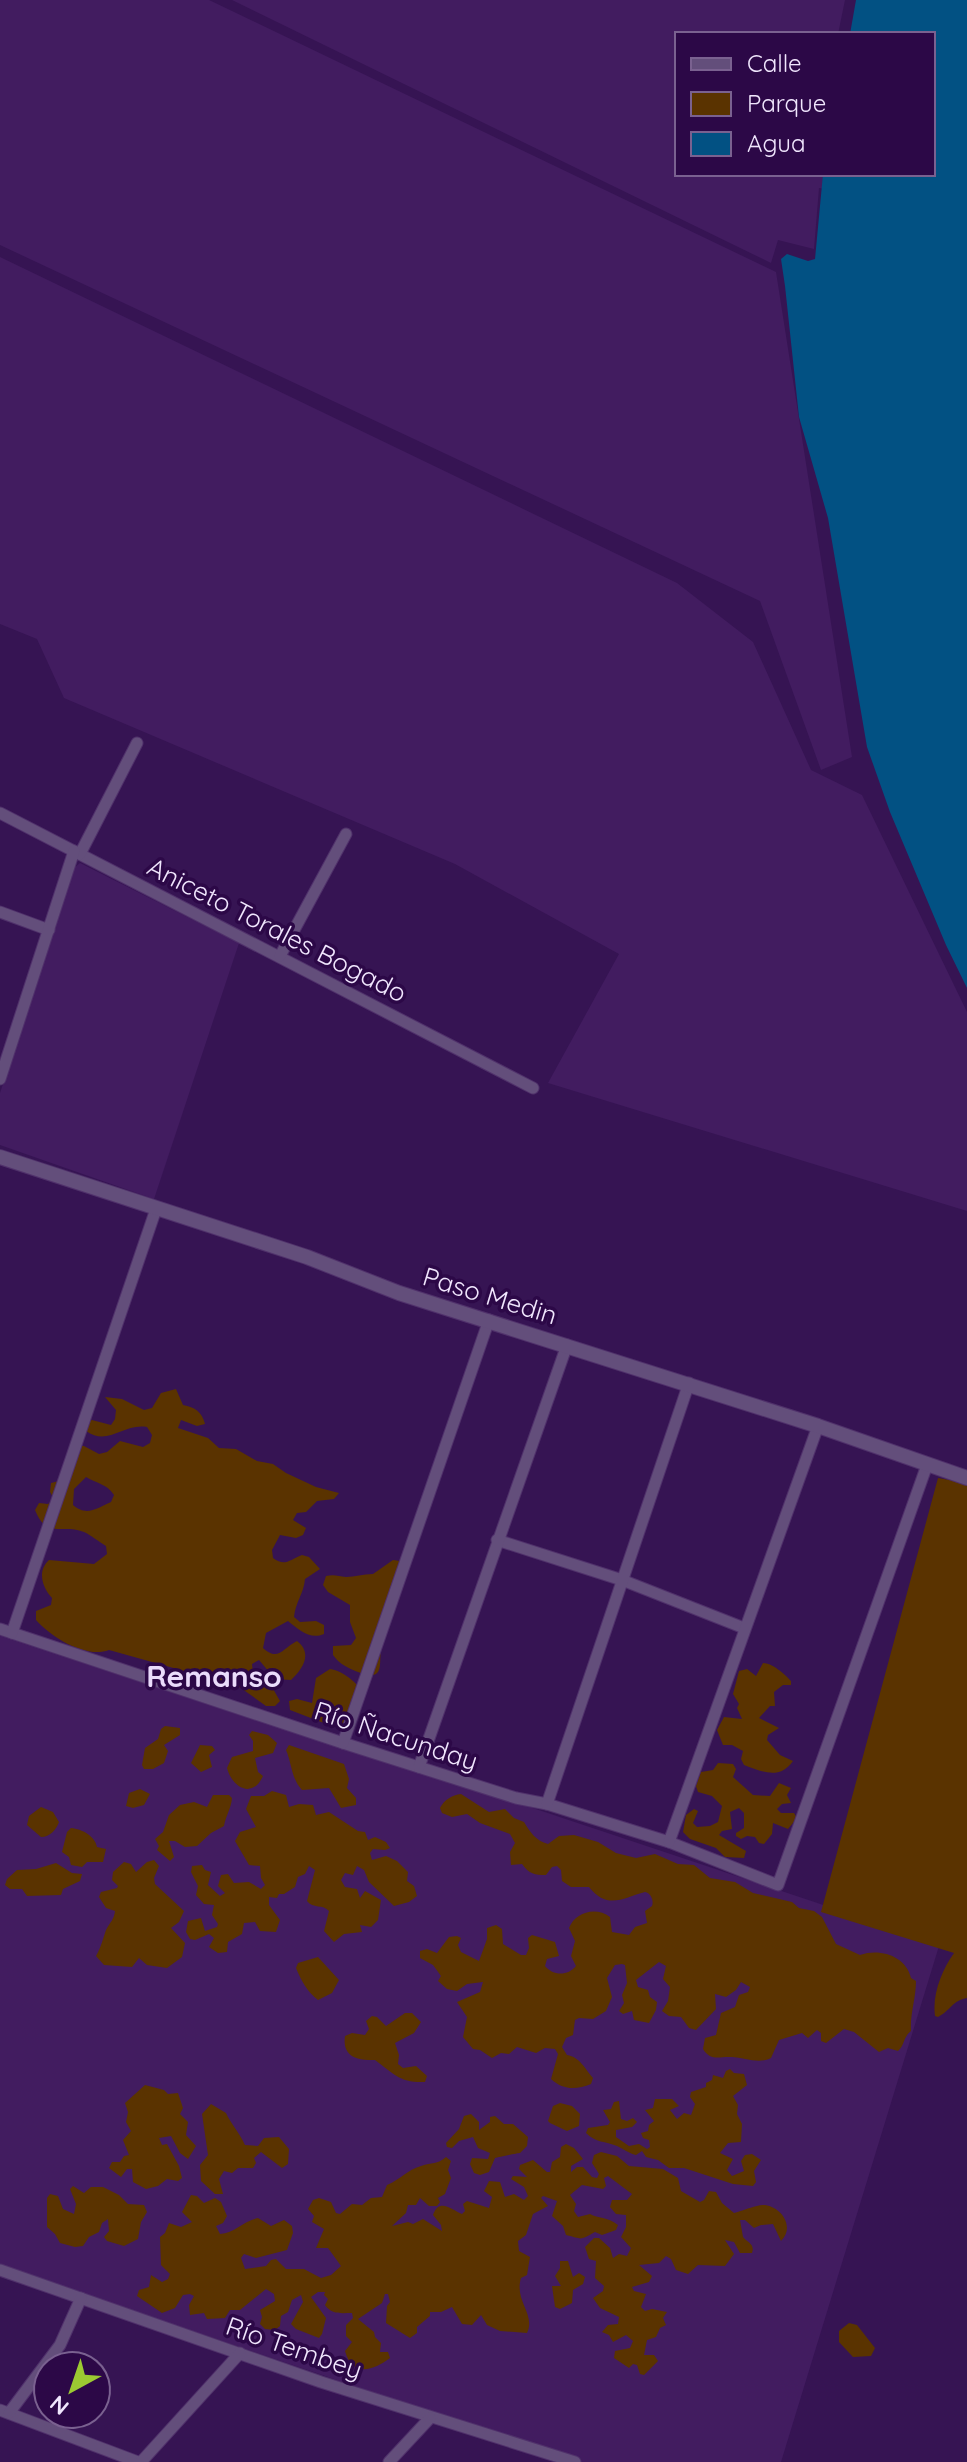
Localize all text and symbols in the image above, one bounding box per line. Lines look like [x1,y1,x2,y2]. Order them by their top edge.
legend [675,32,935,176]
text: Calle [747,48,802,78]
text: Parque [747,88,826,118]
text: Agua [747,128,806,158]
street label: Aniceto Torales Bogado [142,850,412,1009]
street label: Paso Medin [419,1259,561,1332]
district label: Remanso [146,1657,282,1695]
street label: Río Ñacunday [310,1694,482,1777]
street label: Río Tembey [222,2309,367,2386]
north arrow [32,2350,112,2430]
text: N [44,2389,74,2421]

